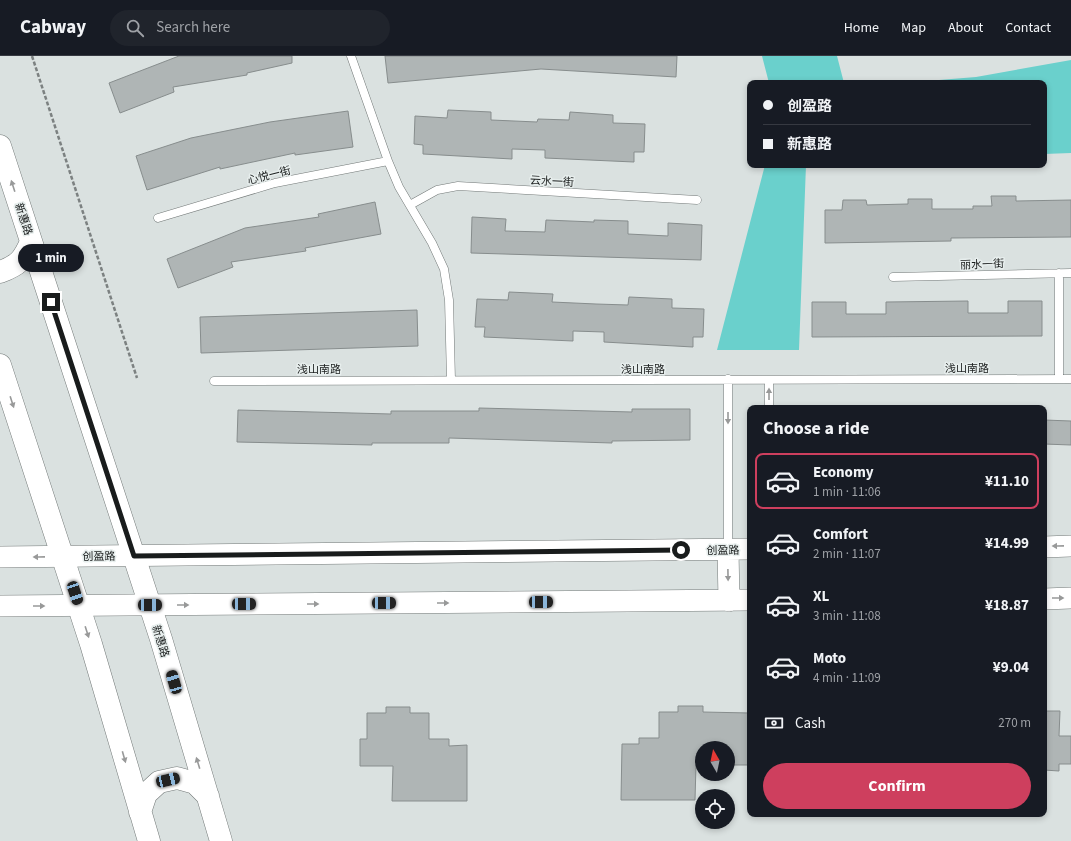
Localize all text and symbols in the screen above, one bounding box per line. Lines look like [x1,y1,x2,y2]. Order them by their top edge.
search box [110,10,390,46]
text: Cabway [20,14,86,41]
icon: search [124,17,146,39]
text: Search here [156,17,230,38]
text: Home [844,18,879,38]
text: Map [901,18,926,38]
text: About [948,18,983,38]
text: Contact [1005,18,1051,38]
text: 创盈路 [787,96,832,117]
text: 新惠路 [787,134,832,155]
street label: 心悦一街 [246,163,292,188]
street label: 云水一街 [530,173,574,190]
one-way arrow [10,180,16,192]
street label: 新惠路 [11,201,36,237]
callout: 1 min [18,244,84,272]
text: 1 min [35,249,67,267]
street label: 丽水一街 [960,256,1004,273]
route end [42,293,60,311]
street label: 浅山南路 [945,361,989,376]
street label: 浅山南路 [297,362,341,377]
street label: 浅山南路 [621,362,665,377]
one-way arrow [766,387,772,400]
one-way arrow [9,396,15,408]
one-way arrow [725,412,731,425]
text: Choose a ride [763,416,869,441]
text: Economy [813,462,874,483]
icon: car [765,463,801,499]
text: ¥11.10 [985,471,1029,492]
text: 1 min · 11:06 [813,483,881,501]
text: Comfort [813,524,868,545]
icon: car [765,525,801,561]
text: ¥14.99 [985,533,1029,554]
route start [672,541,690,559]
street label: 创盈路 [706,543,740,558]
one-way arrow [1051,543,1064,549]
text: 2 min · 11:07 [813,545,881,563]
street label: 创盈路 [82,549,116,564]
one-way arrow [32,554,45,560]
one-way arrow [725,569,731,582]
car [66,580,84,606]
text: XL [813,586,829,607]
icon: car [765,587,801,623]
text: ¥18.87 [985,595,1029,616]
one-way arrow [1051,595,1064,601]
car [529,596,553,608]
car [372,597,396,609]
car [232,598,256,610]
car [138,599,162,611]
one-way arrow [437,600,450,606]
one-way arrow [307,601,320,607]
one-way arrow [177,602,190,608]
one-way arrow [33,603,46,609]
text: 3 min · 11:08 [813,607,881,625]
street label: 新惠路 [149,623,173,659]
one-way arrow [84,626,90,638]
text: Moto [813,648,846,669]
icon: car [765,649,801,685]
text: ¥9.04 [993,657,1029,678]
car [165,669,183,695]
text: 4 min · 11:09 [813,669,881,687]
icon: cash [763,712,785,734]
text: Cash [795,713,826,734]
text: 270 m [998,714,1031,732]
north arrow [695,741,735,781]
map controls [695,741,735,829]
one-way arrow [121,751,127,763]
one-way arrow [195,757,201,769]
button: Confirm [763,763,1031,809]
car [155,771,181,789]
button: locate [695,789,735,829]

